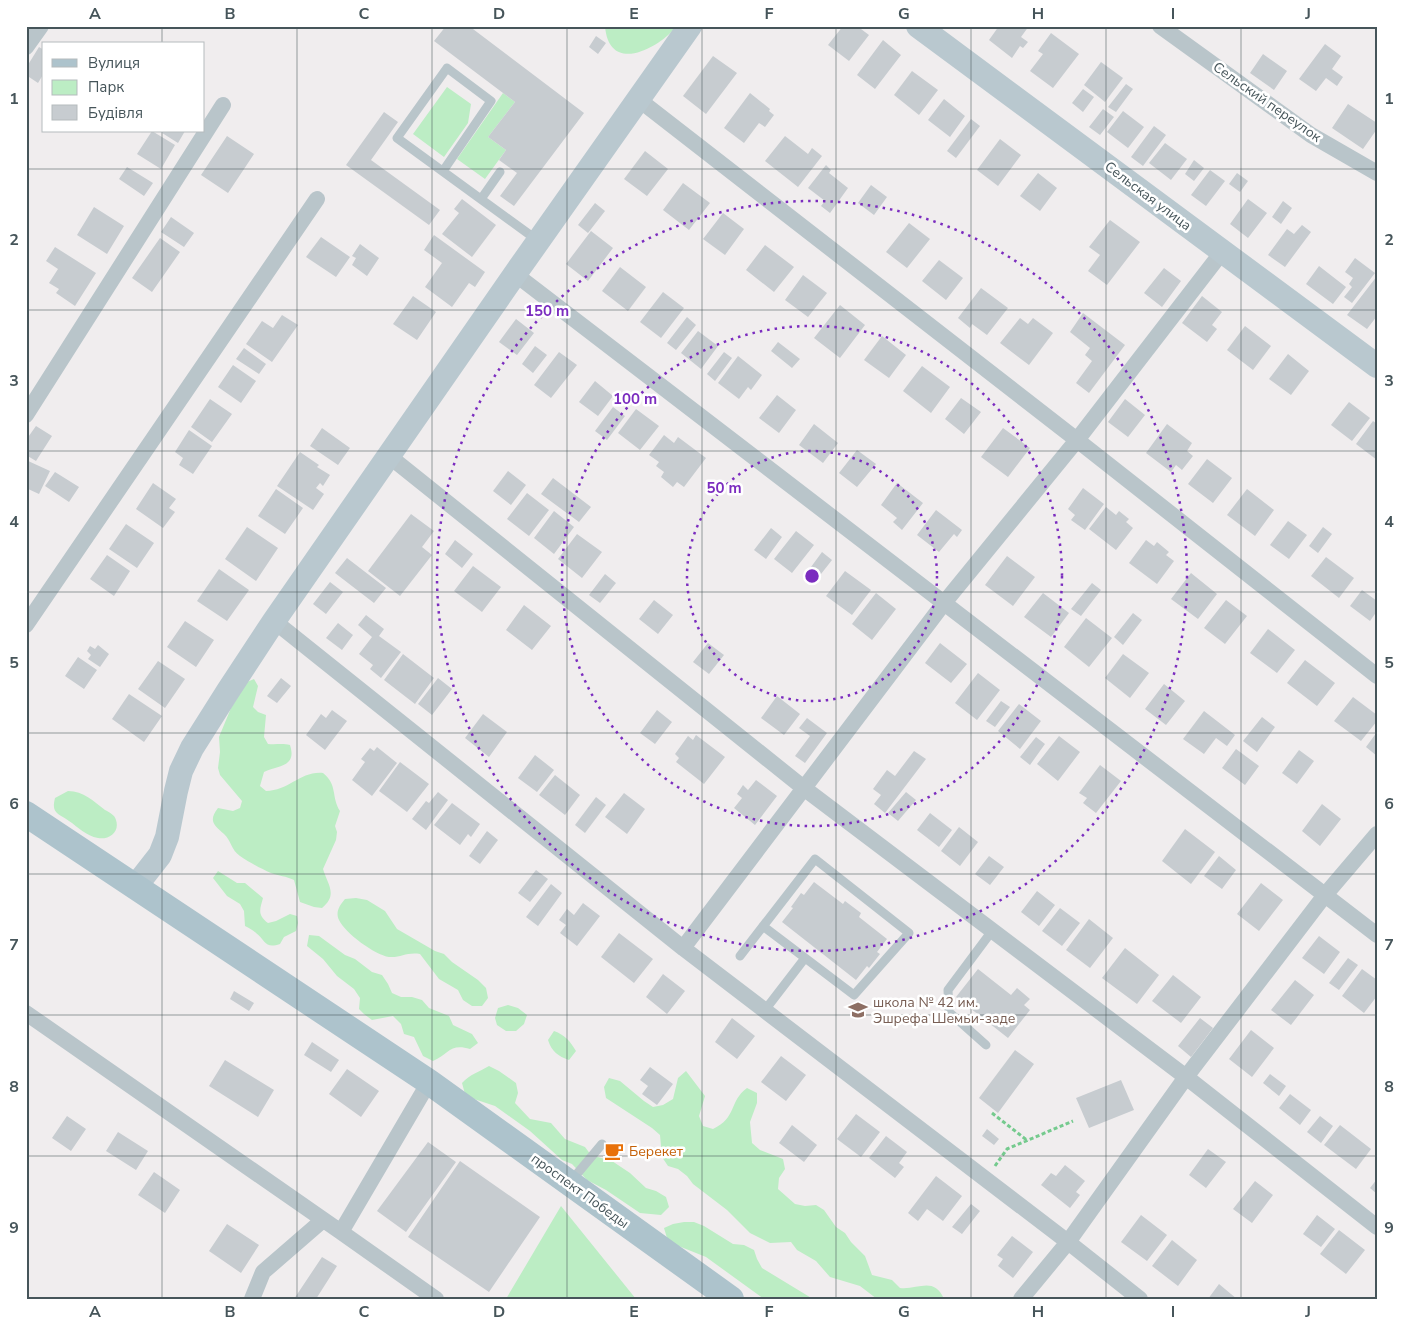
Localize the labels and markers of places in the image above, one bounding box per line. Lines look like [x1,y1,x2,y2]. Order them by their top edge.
centre of rings [803,567,821,585]
place label: школа № 42 им. Эшрефа Шемьи-заде [873,993,1015,1028]
school or university icon: школа № 42 им. Эшрефа Шемьи-заде [847,999,869,1021]
cafe icon: Берекет [603,1140,625,1162]
place label: Берекет [629,1142,684,1161]

